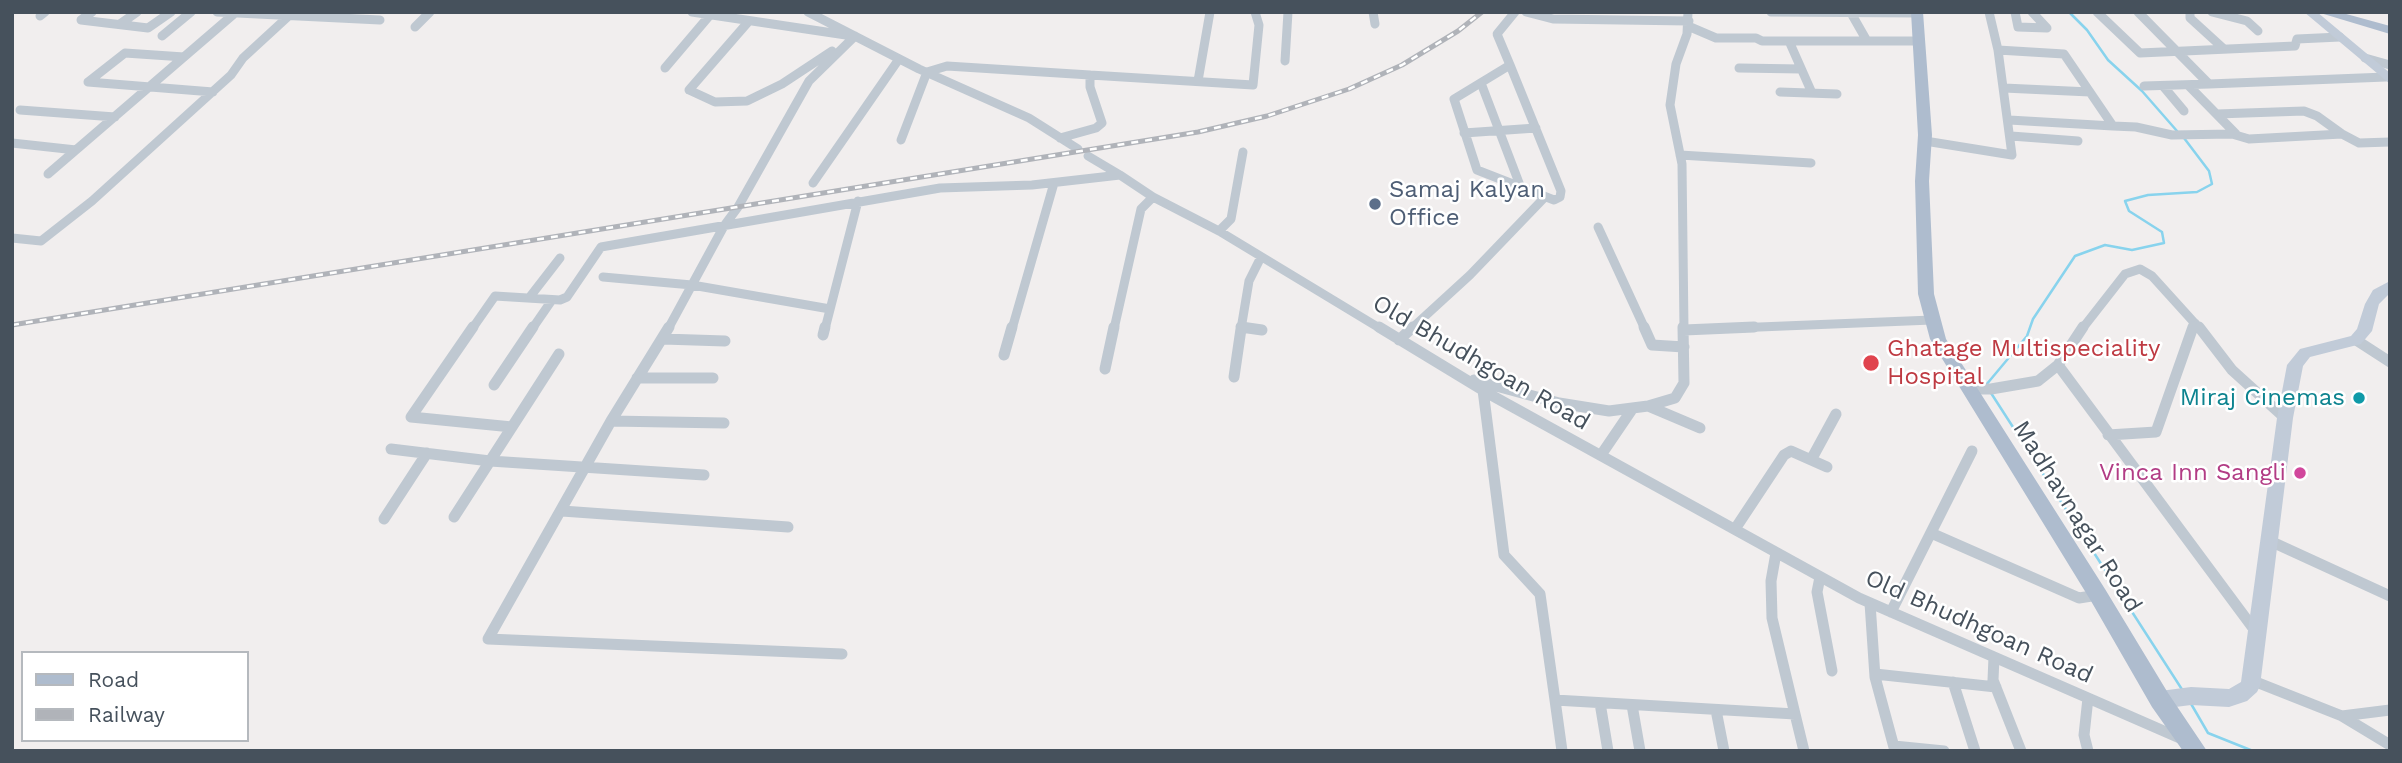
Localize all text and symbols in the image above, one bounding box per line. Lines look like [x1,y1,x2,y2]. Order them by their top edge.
place label: Samaj Kalyan Office [1389,176,1545,232]
marker: Samaj Kalyan Office [1367,196,1383,212]
street label: Old Bhudhgoan Road [1367,289,1595,437]
place label: Ghatage Multispeciality Hospital [1887,335,2160,391]
marker: Ghatage Multispeciality Hospital [1861,353,1881,373]
place label: Miraj Cinemas [2180,384,2345,412]
marker: Miraj Cinemas [2351,390,2367,406]
street label: Madhavnagar Road [2006,416,2148,618]
place label: Vinca Inn Sangli [2099,459,2286,487]
marker: Vinca Inn Sangli [2292,465,2308,481]
street label: Old Bhudhgoan Road [1861,564,2097,690]
legend [21,651,248,742]
text: Road [88,667,139,692]
text: Railway [88,702,165,727]

